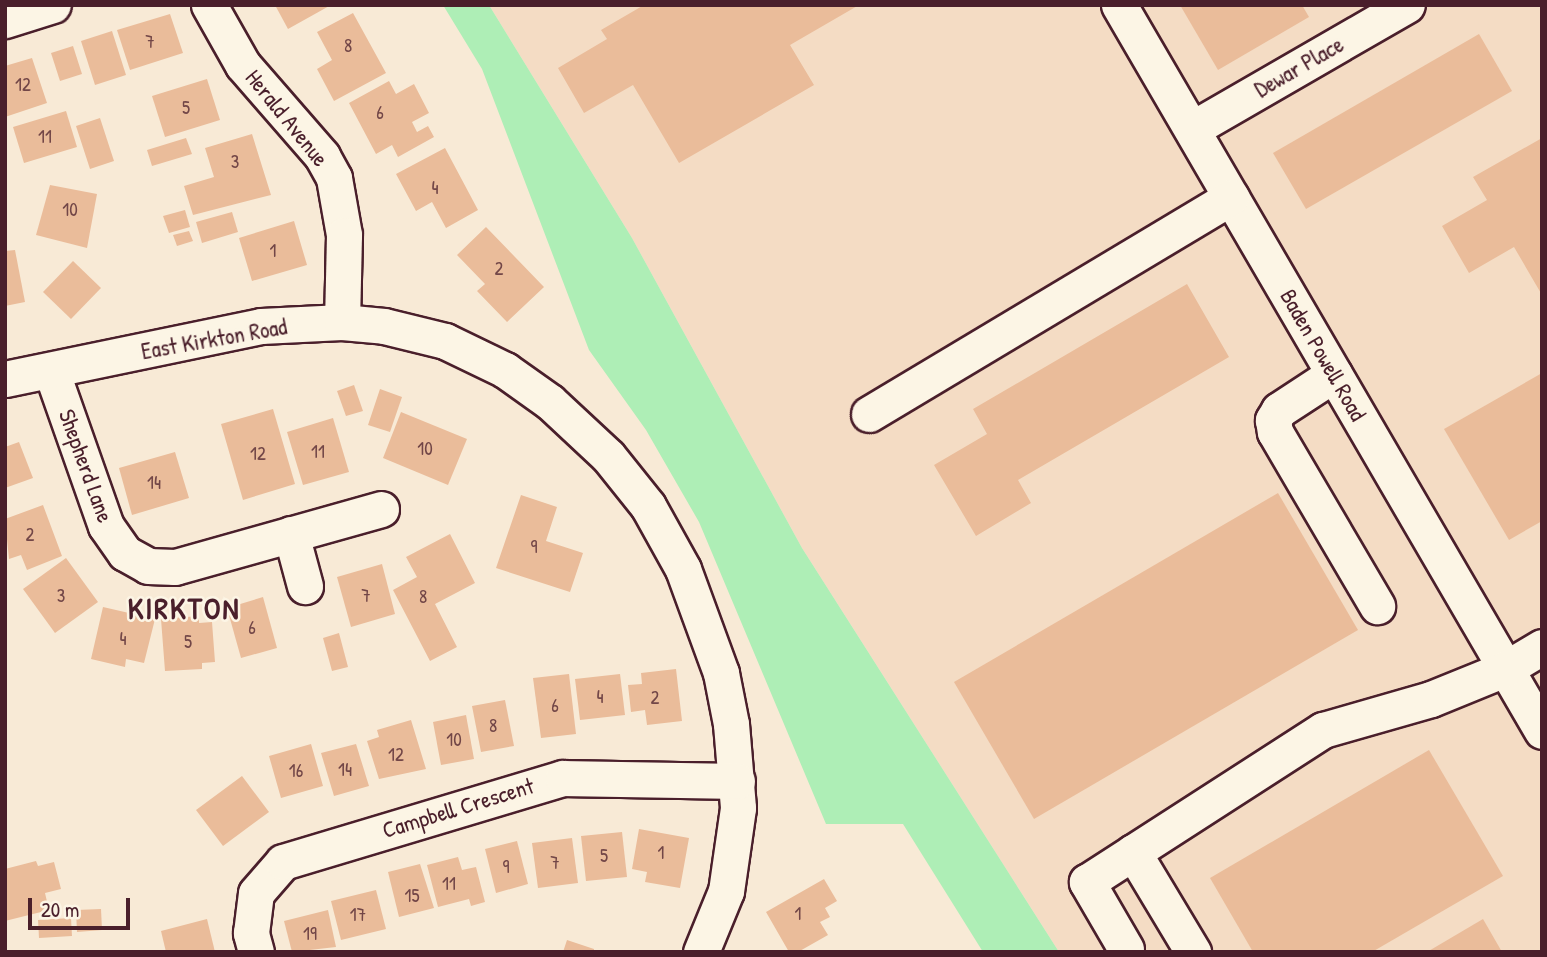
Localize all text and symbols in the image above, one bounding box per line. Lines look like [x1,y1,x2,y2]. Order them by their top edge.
house number: 7 [145,31,155,53]
street label: Dewar Place [1250,31,1348,103]
house number: 8 [344,35,352,57]
street label: Herald Avenue [240,64,334,172]
house number: 12 [15,74,31,96]
house number: 5 [182,97,190,119]
house number: 6 [376,102,384,124]
house number: 11 [38,126,52,148]
house number: 3 [231,151,239,173]
house number: 4 [431,177,439,199]
house number: 10 [62,199,78,221]
house number: 1 [270,240,276,262]
house number: 2 [495,258,503,280]
street label: Baden Powell Road [1274,284,1372,426]
street label: East Kirkton Road [139,313,289,365]
street label: Shepherd Lane [53,406,119,526]
house number: 10 [417,438,433,460]
house number: 11 [311,441,325,463]
house number: 12 [250,443,266,465]
house number: 14 [147,472,161,494]
house number: 2 [26,524,34,546]
house number: 9 [531,536,537,558]
house number: 3 [57,585,65,607]
house number: 7 [361,585,371,607]
house number: 8 [419,586,427,608]
district label: KIRKTON [129,590,239,626]
house number: 6 [248,617,256,639]
house number: 4 [119,628,127,650]
house number: 5 [184,631,192,653]
house number: 4 [596,686,604,708]
house number: 2 [651,687,659,709]
house number: 6 [551,695,559,717]
house number: 8 [489,715,497,737]
house number: 10 [446,729,462,751]
house number: 12 [388,744,404,766]
house number: 14 [338,759,352,781]
house number: 16 [289,760,303,782]
street label: Campbell Crescent [379,772,537,844]
house number: 1 [658,842,664,864]
house number: 5 [600,845,608,867]
house number: 7 [550,852,560,874]
house number: 9 [503,856,509,878]
house number: 11 [442,873,456,895]
scale bar [32,884,133,928]
house number: 15 [405,885,419,907]
text: 20 m [41,895,79,924]
house number: 1 [795,903,801,925]
house number: 17 [350,904,366,926]
house number: 19 [303,923,317,945]

